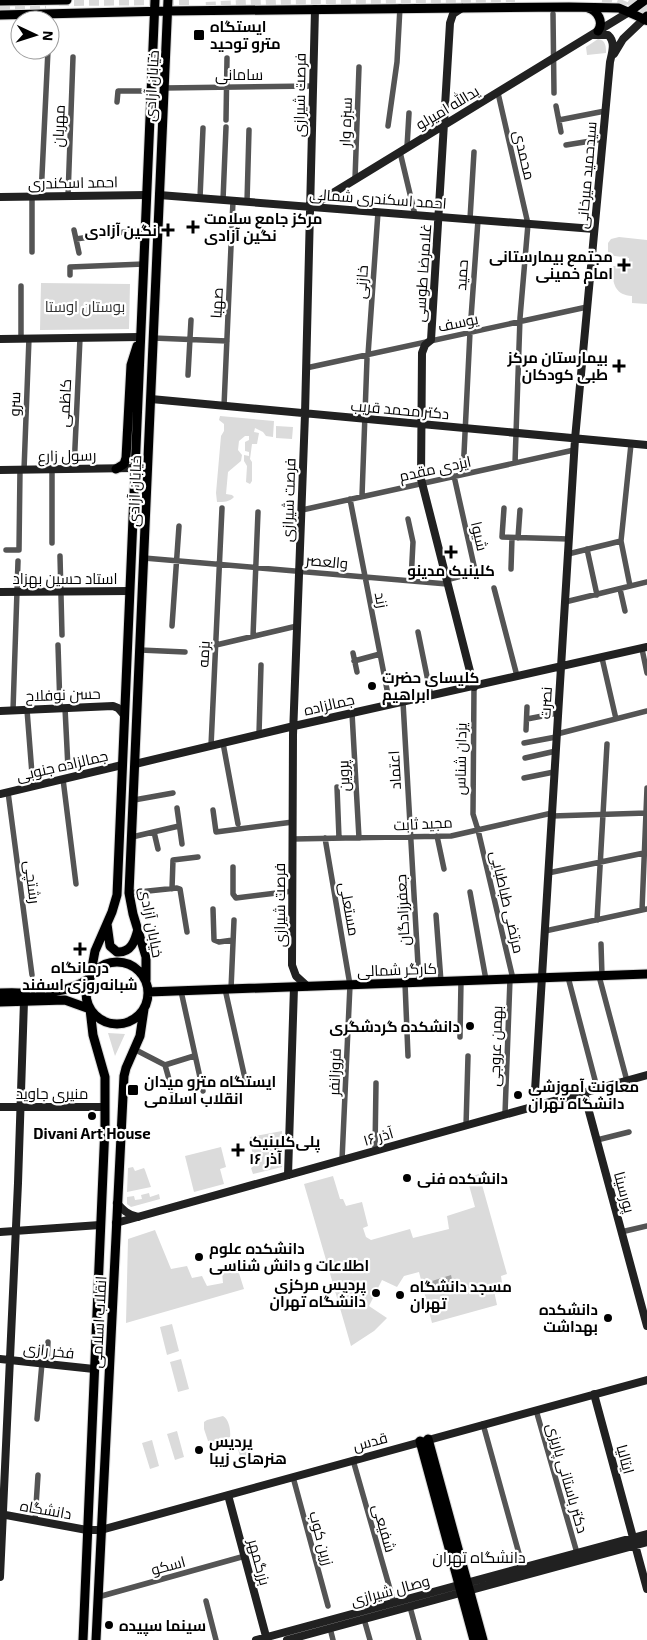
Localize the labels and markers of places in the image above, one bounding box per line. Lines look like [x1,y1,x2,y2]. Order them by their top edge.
place label: ایستگاه مترو توحید [210,17,281,53]
marker: ایستگاه مترو توحید [192,28,206,42]
place label: مرکز جامع سلامت نگین آزادی [204,209,322,245]
marker: مرکز جامع سلامت نگین آزادی [186,220,200,234]
place label: نگین آزادی [84,221,157,240]
marker: نگین آزادی [161,223,175,237]
place label: مجتمع بیمارستانی امام خمینی [489,247,613,284]
marker: مجتمع بیمارستانی امام خمینی [617,258,631,272]
place label: بیمارستان مرکز طبی کودکان [506,348,608,384]
marker: بیمارستان مرکز طبی کودکان [612,359,626,373]
marker: کلینیک مدینو [444,545,458,559]
place label: کلینیک مدینو [407,561,495,580]
place label: کلیسای حضرت ابراهیم [382,668,479,705]
marker: کلیسای حضرت ابراهیم [366,680,378,692]
marker: درمانگاه شبانه‌روزی اسفند [73,942,87,956]
place label: درمانگاه شبانه‌روزی اسفند [22,958,138,994]
place label: دانشکده گردشگری [329,1017,460,1036]
marker: دانشکده گردشگری [464,1020,476,1032]
place label: ایستگاه مترو میدان انقلاب اسلامی [144,1072,276,1108]
place label: معاونت آموزشی دانشگاه تهران [528,1077,639,1113]
marker: ایستگاه مترو میدان انقلاب اسلامی [126,1083,140,1097]
marker: معاونت آموزشی دانشگاه تهران [512,1089,524,1101]
marker: Divani Art House [86,1110,98,1122]
place label: Divani Art House [33,1124,151,1142]
place label: پلی‌کلینیک ۱۶ آذر [249,1132,321,1168]
marker: پلی‌کلینیک ۱۶ آذر [231,1143,245,1157]
place label: دانشکده فنی [417,1169,508,1188]
marker: دانشکده فنی [401,1172,413,1184]
place label: دانشکده علوم اطلاعات و دانش شناسی [209,1239,369,1275]
marker: دانشکده علوم اطلاعات و دانش شناسی [193,1251,205,1263]
place label: پردیس مرکزی دانشگاه‌ تهران [270,1275,367,1311]
place label: مسجد دانشگاه تهران [410,1277,512,1313]
marker: پردیس مرکزی دانشگاه‌ تهران [370,1287,382,1299]
marker: مسجد دانشگاه تهران [394,1289,406,1301]
place label: دانشکده بهداشت [539,1300,598,1336]
marker: دانشکده بهداشت [602,1312,614,1324]
place label: پردیس هنرهای زیبا [209,1432,287,1468]
marker: پردیس هنرهای زیبا [193,1444,205,1456]
place label: سینما سپیده [119,1616,206,1636]
marker: سینما سپیده [103,1619,115,1631]

